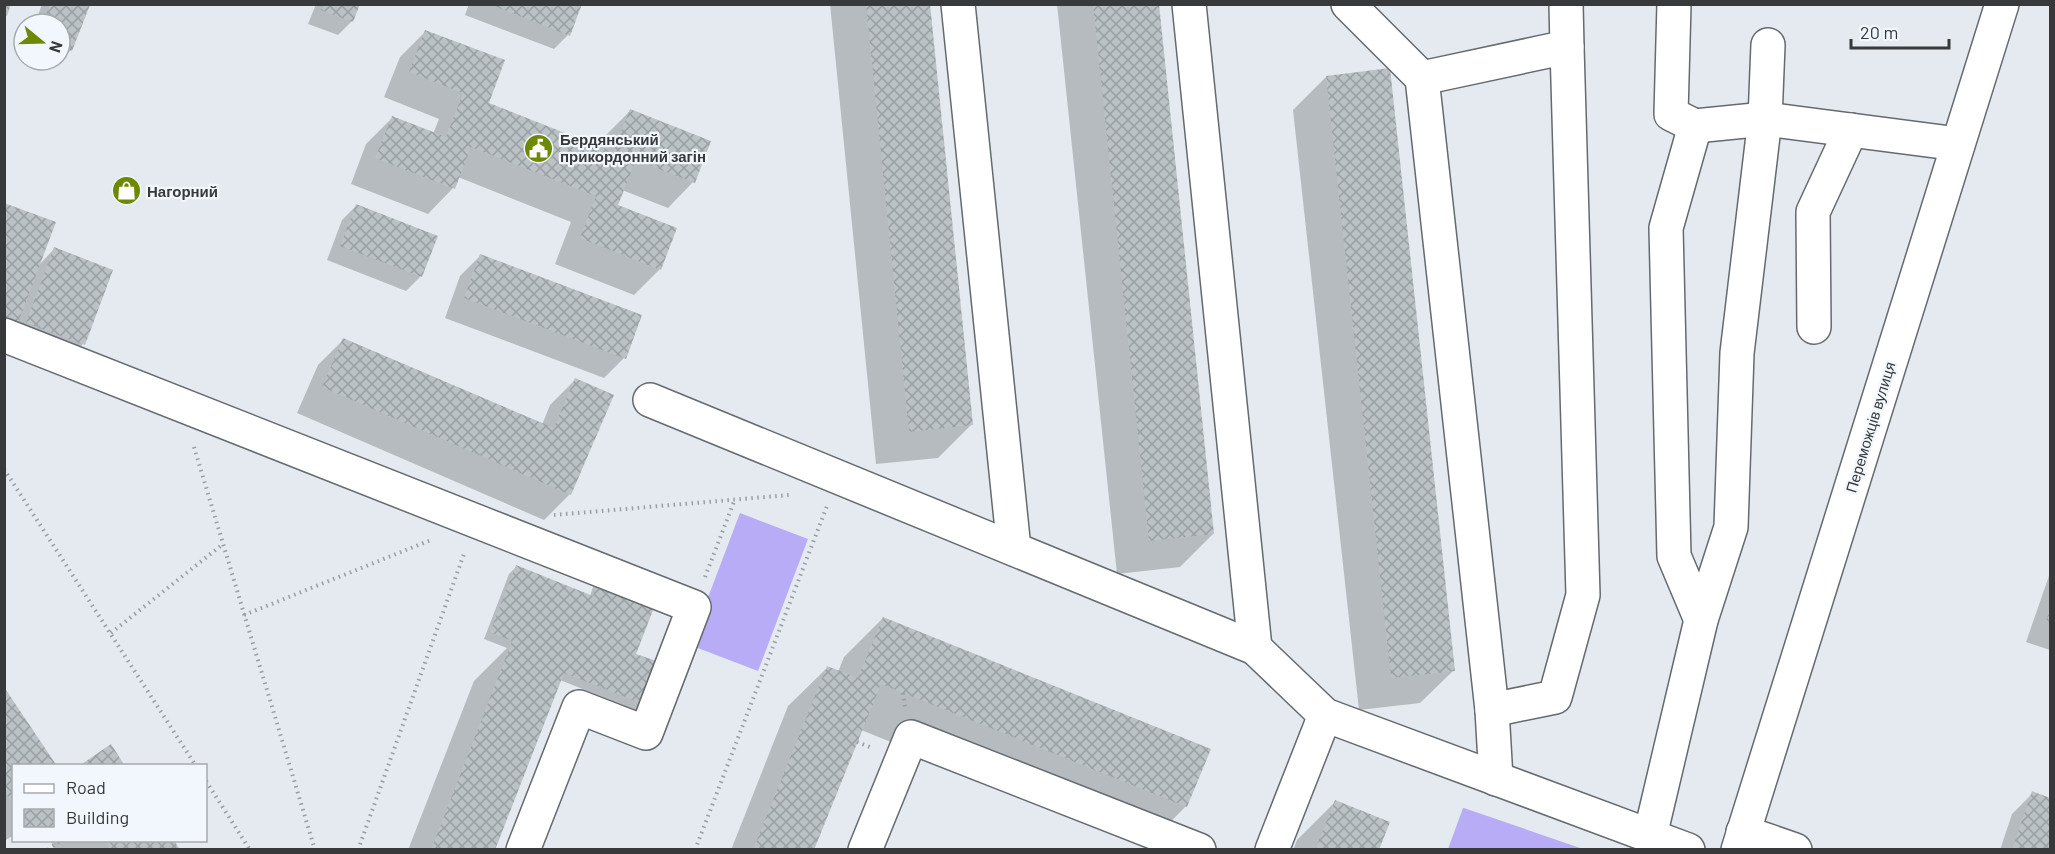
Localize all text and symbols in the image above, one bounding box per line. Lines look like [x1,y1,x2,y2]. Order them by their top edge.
north arrow [12,12,72,72]
scale bar [1851,12,1948,50]
text: 20 m [1860,21,1898,43]
text: N [46,39,67,55]
place label: Бердянський прикордонний загін [560,130,706,165]
public building icon: Бердянський прикордонний загін [523,132,555,164]
shop icon: Нагорний [110,175,142,207]
place label: Нагорний [147,182,218,200]
street label: Переможців вулиця [1842,359,1898,495]
legend [12,764,207,842]
text: Road [66,776,106,798]
text: Building [66,806,129,828]

